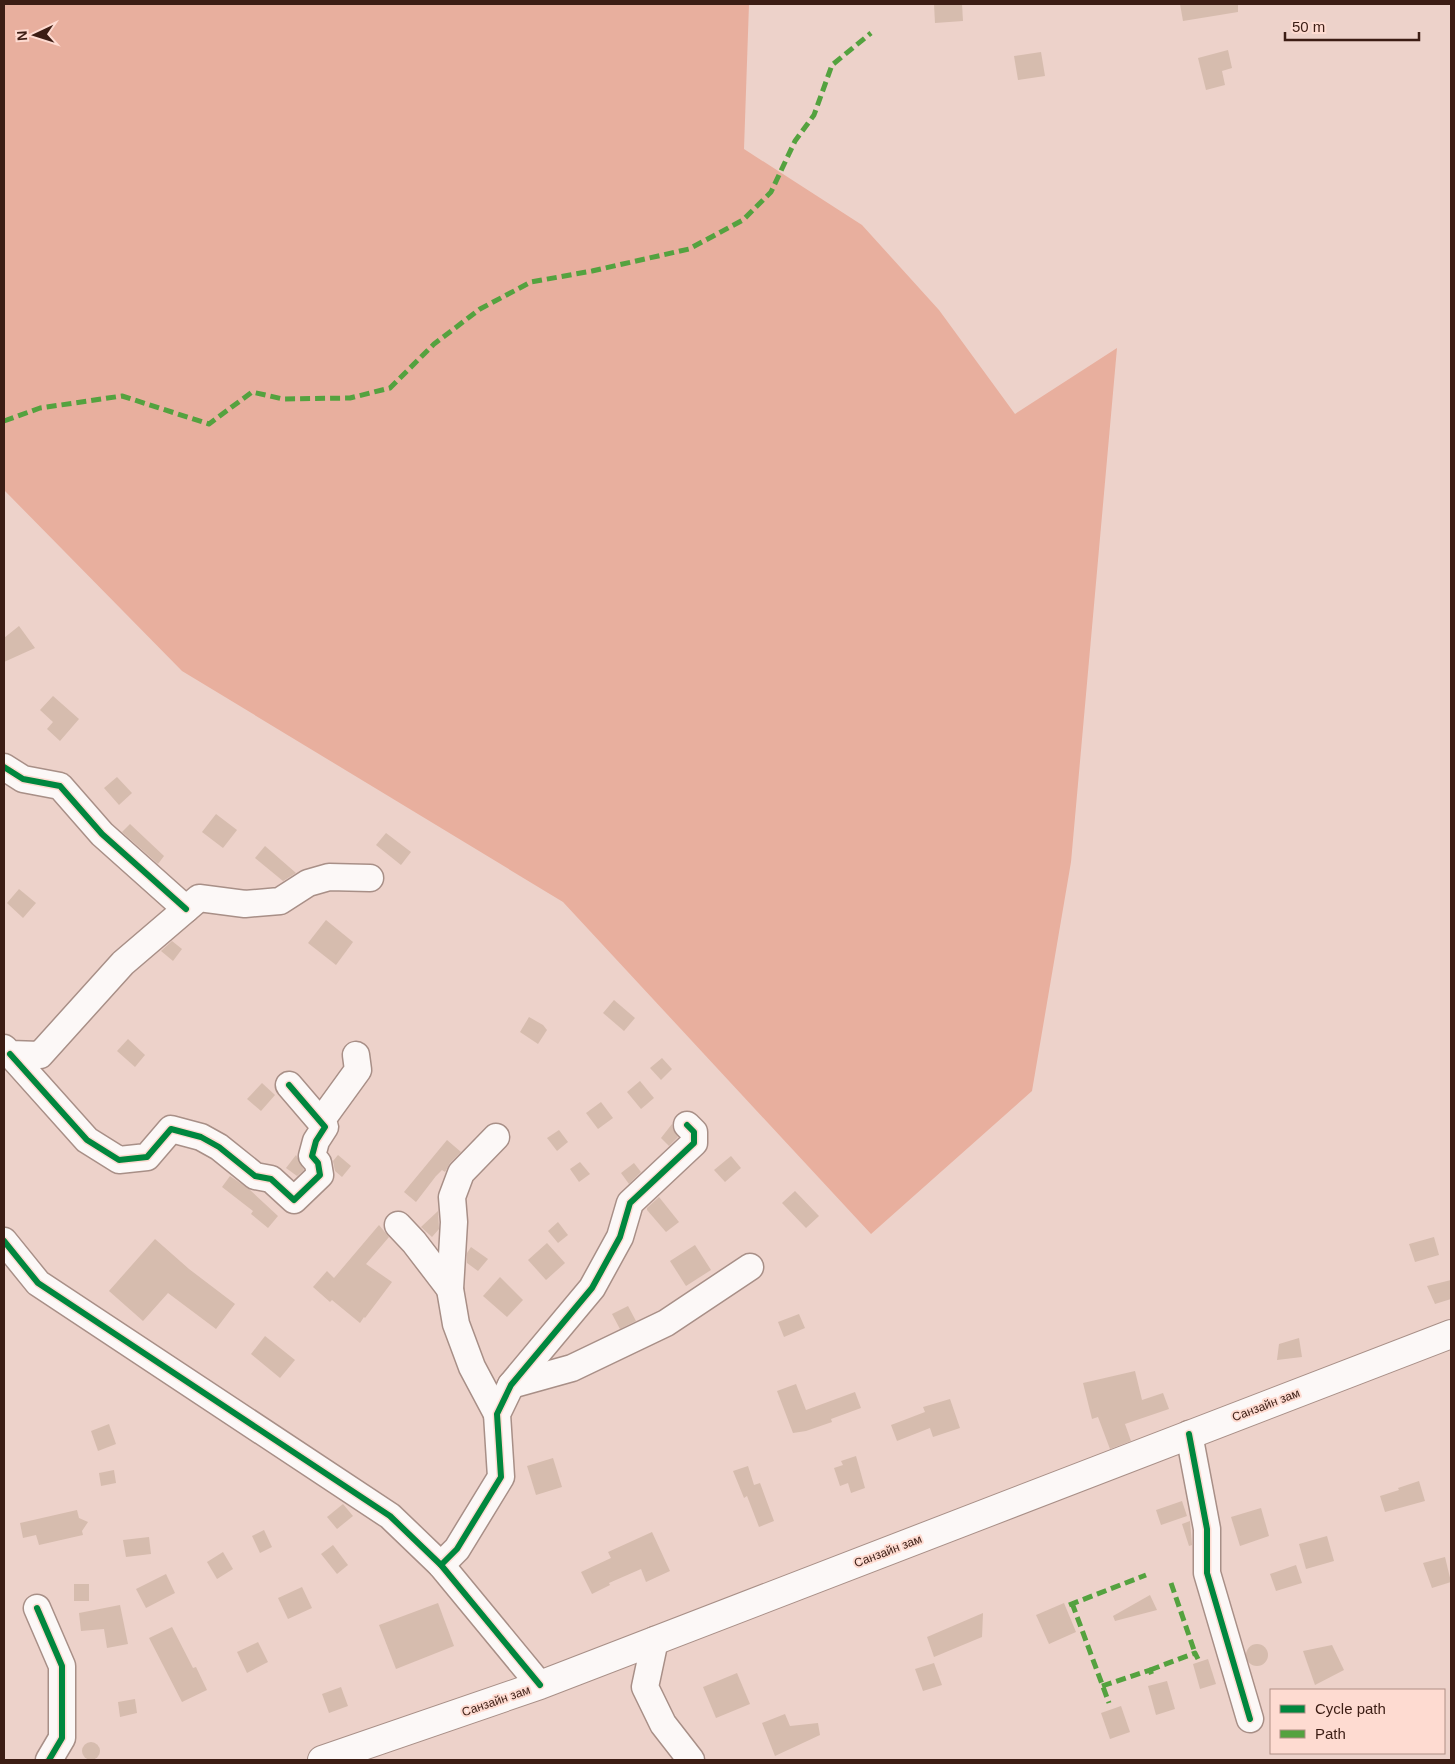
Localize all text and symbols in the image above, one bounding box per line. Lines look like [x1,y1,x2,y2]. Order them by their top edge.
north arrow [10,10,60,60]
scale bar [1285,10,1419,42]
text: 50 m [1292,18,1325,35]
text: N [14,30,30,42]
street label: Санзайн зам [1230,1386,1302,1424]
street label: Санзайн зам [852,1532,924,1570]
street label: Санзайн зам [460,1683,532,1719]
legend [1270,1689,1445,1754]
text: Cycle path [1315,1700,1386,1717]
text: Path [1315,1725,1346,1742]

